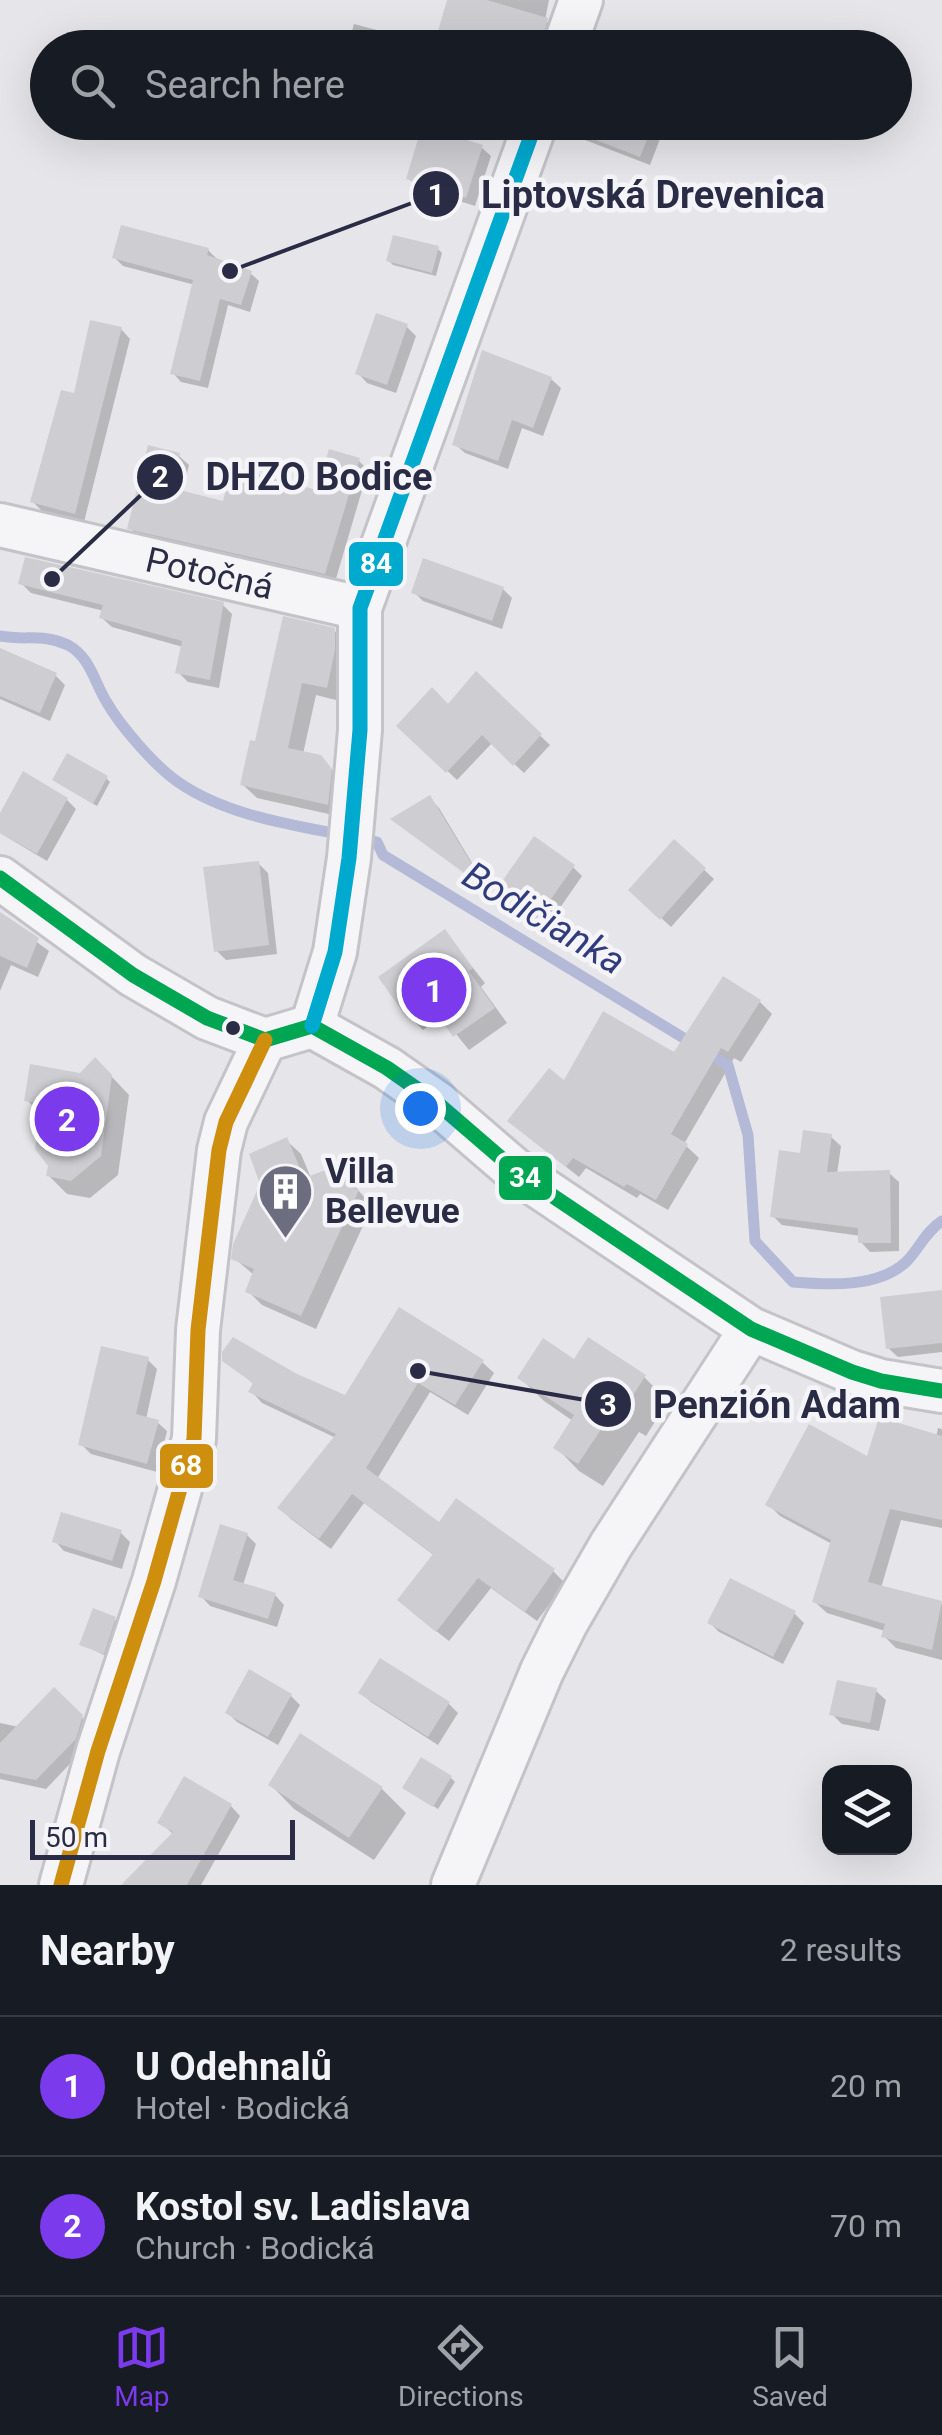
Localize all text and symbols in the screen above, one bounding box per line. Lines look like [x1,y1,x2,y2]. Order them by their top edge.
search box [30,30,912,140]
icon: search [65,58,120,113]
text: Search here [145,63,345,107]
callout: Liptovská Drevenica [411,160,845,228]
text: Liptovská Drevenica [481,173,825,217]
text: 1 [427,177,445,212]
callout: DHZO Bodice [135,443,452,511]
text: DHZO Bodice [205,455,433,499]
text: 2 [151,459,169,494]
street label: Potočná [142,539,277,608]
line badge: 84 [347,540,405,588]
text: 84 [360,547,392,580]
water label: Bodičianka [455,852,633,984]
pin: 1 [402,952,466,1028]
unlabelled marker [223,1018,243,1038]
pin: 2 [34,1082,100,1156]
your location [395,1083,446,1134]
place label: Villa Bellevue [325,1151,460,1232]
line badge: 34 [497,1154,554,1202]
building icon: Villa Bellevue [256,1161,316,1240]
text: 34 [509,1161,541,1194]
callout: Penzión Adam [583,1370,921,1438]
text: Penzión Adam [653,1383,901,1427]
text: 3 [599,1387,617,1422]
line badge: 68 [158,1442,215,1490]
text: 68 [170,1449,202,1482]
map controls [822,1765,912,1855]
button: layers [822,1765,912,1855]
scale bar [30,1815,295,1860]
text: 50 m [45,1821,108,1854]
text: Nearby [40,1926,175,1975]
text: 2 results [780,1931,902,1969]
text: U Odehnalů [135,2045,332,2089]
text: 1 [63,2067,82,2105]
text: 20 m [830,2067,902,2105]
text: Hotel · Bodická [135,2089,350,2127]
text: Kostol sv. Ladislava [135,2185,471,2229]
text: 2 [63,2207,82,2245]
text: 70 m [830,2207,902,2245]
text: Church · Bodická [135,2229,375,2267]
tab: Map [114,2320,170,2413]
tab: Directions [398,2320,524,2413]
tab: Saved [752,2320,828,2413]

